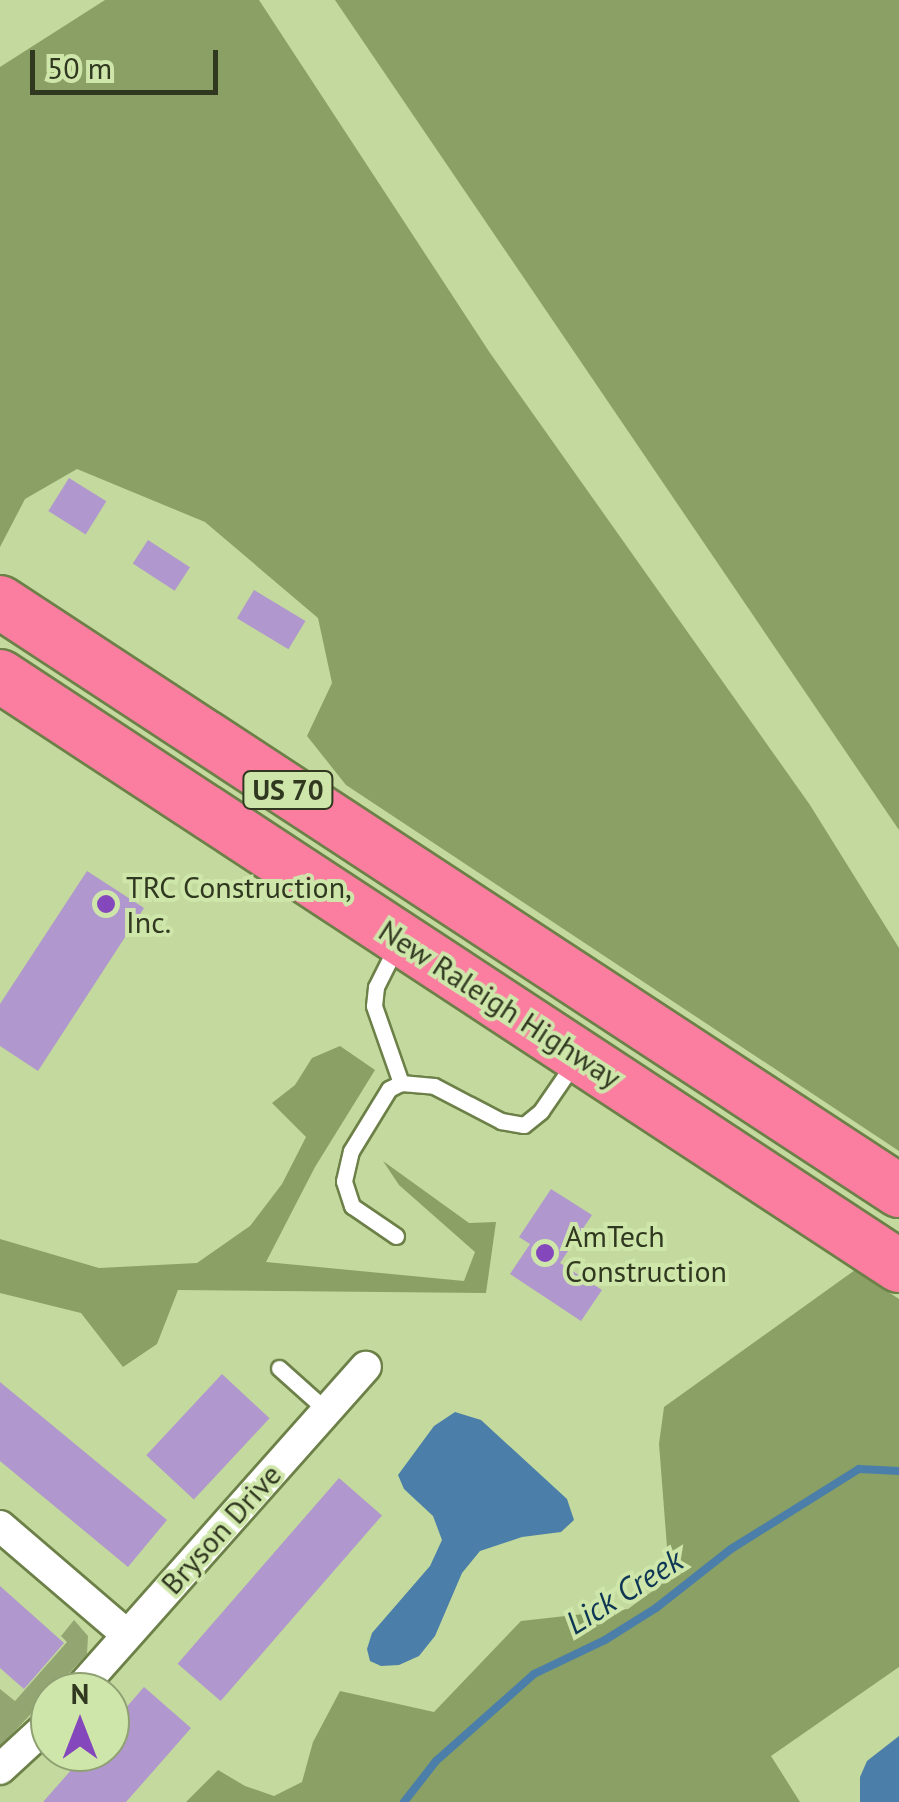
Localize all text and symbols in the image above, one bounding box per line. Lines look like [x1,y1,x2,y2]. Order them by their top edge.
scale bar [35,30,222,92]
text: 50 m [47,48,112,87]
road number: US 70 [240,767,336,813]
place label: TRC Construction, Inc. [126,869,353,940]
marker: TRC Construction, Inc. [95,893,117,915]
street label: New Raleigh Highway [372,912,628,1096]
place label: AmTech Construction [565,1218,727,1288]
marker: AmTech Construction [534,1242,556,1264]
street label: Bryson Drive [153,1457,289,1601]
water label: Lick Creek [558,1540,690,1642]
north arrow [30,1672,130,1772]
text: N [71,1675,89,1712]

